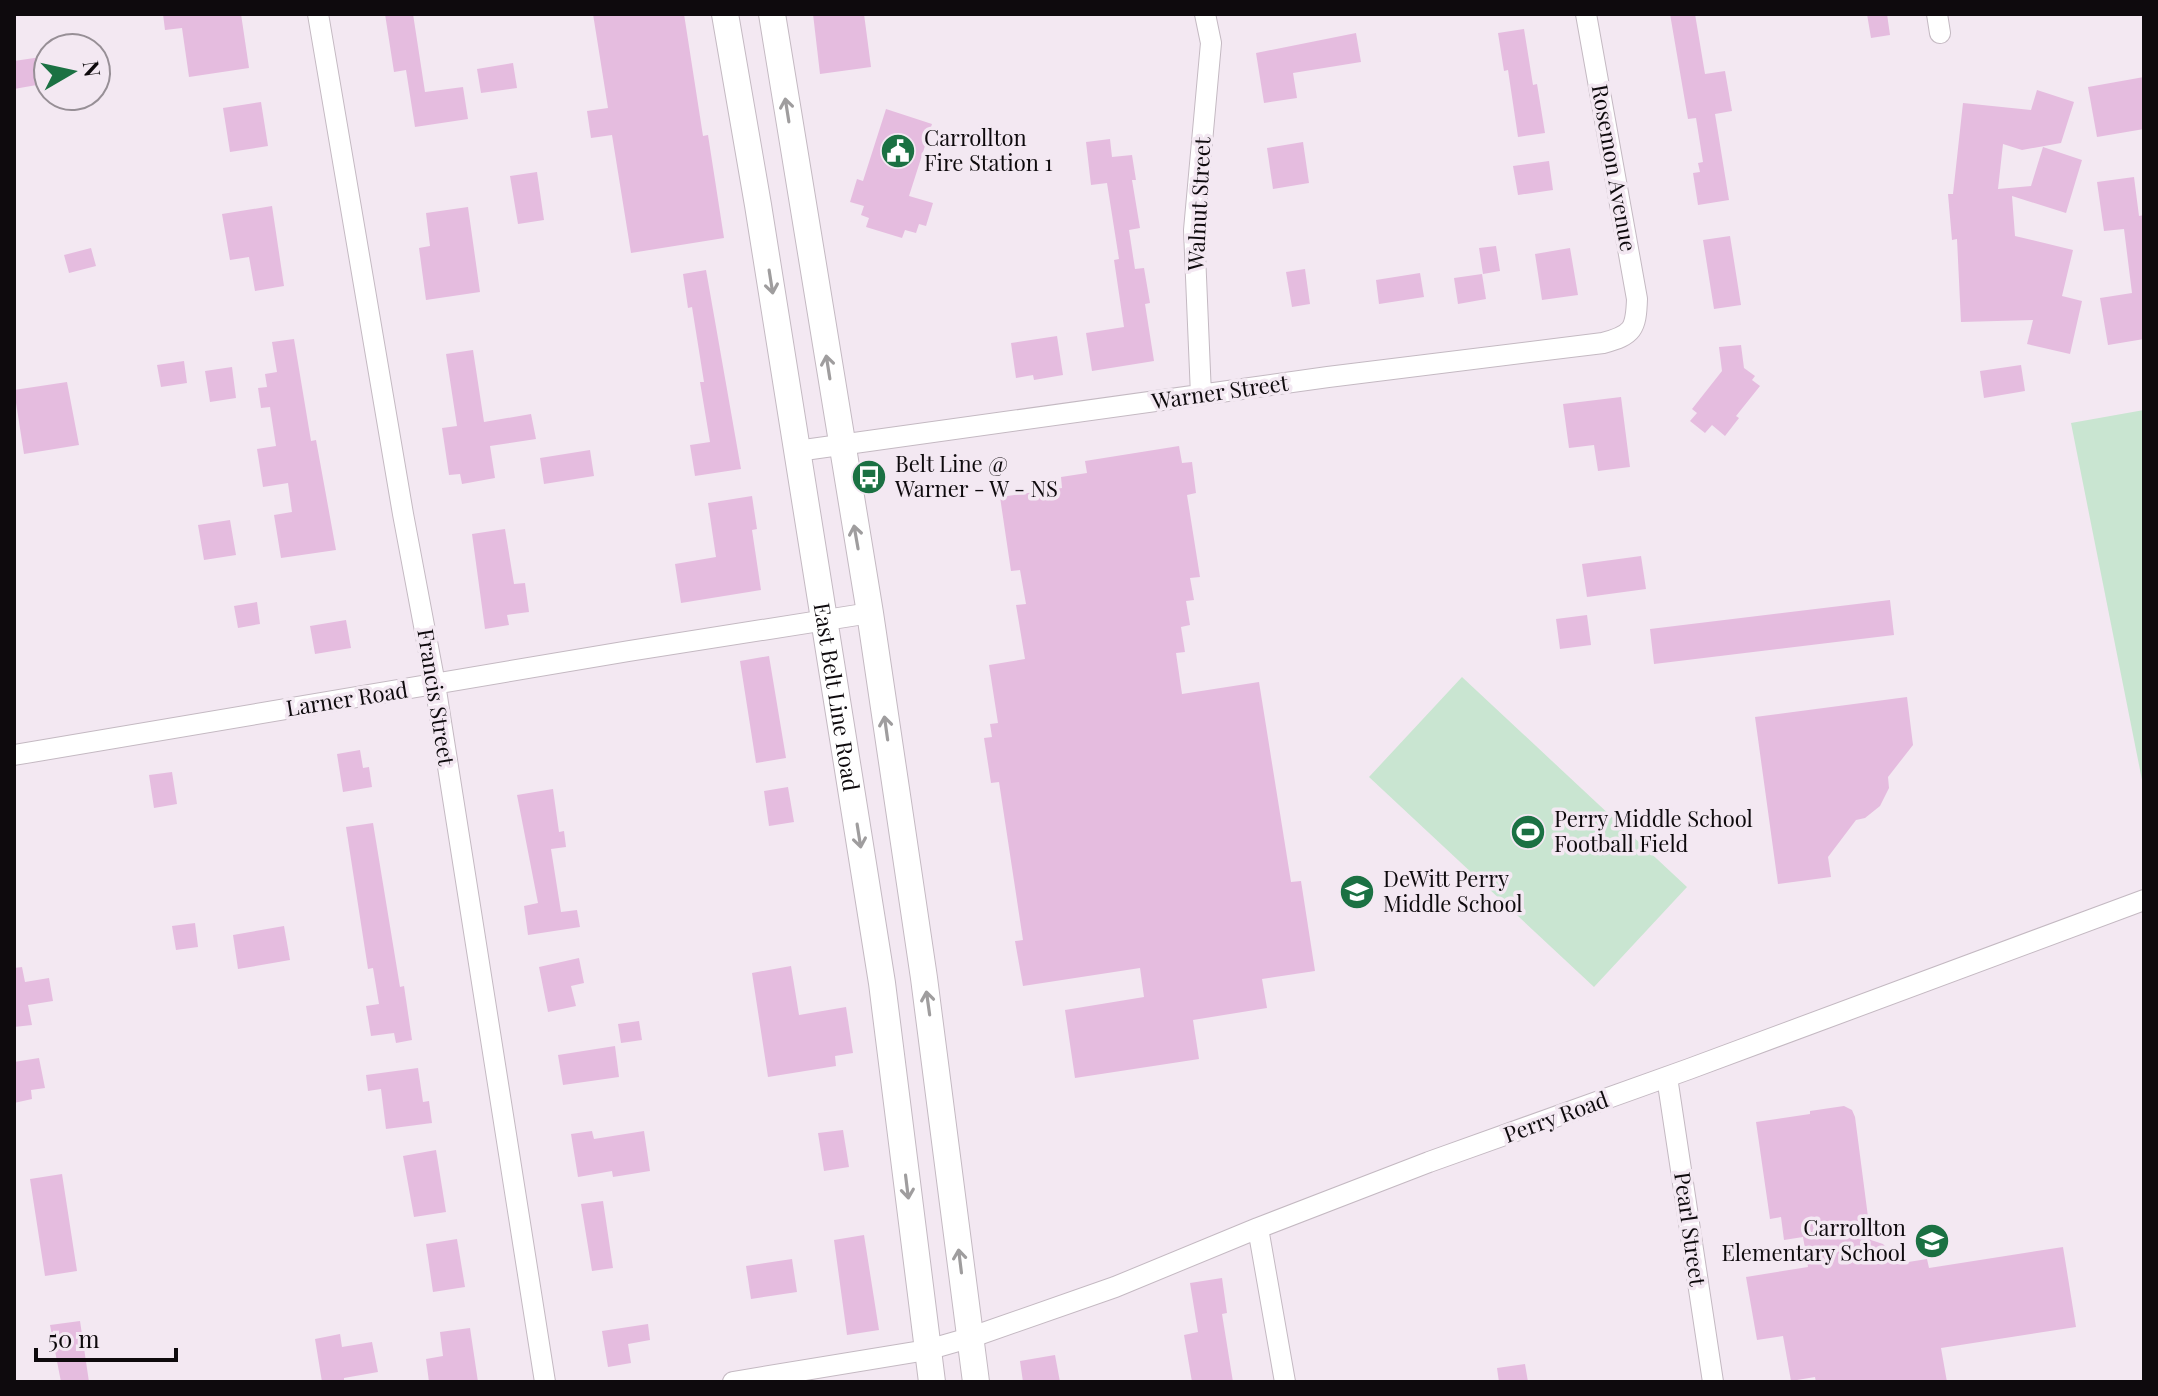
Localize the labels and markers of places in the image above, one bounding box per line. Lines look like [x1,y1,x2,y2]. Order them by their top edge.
place label: Carrollton Fire Station 1 [924,122,1053,177]
public building icon: Carrollton Fire Station 1 [879,132,917,170]
place label: Belt Line @ Warner - W - NS [894,448,1058,503]
bus stop icon: Belt Line @ Warner - W - NS [850,458,888,496]
place label: Perry Middle School Football Field [1554,803,1753,858]
sports icon: Perry Middle School Football Field [1509,813,1547,851]
place label: DeWitt Perry Middle School [1383,863,1523,918]
school or university icon: DeWitt Perry Middle School [1338,873,1376,911]
place label: Carrollton Elementary School [1721,1212,1906,1267]
school or university icon: Carrollton Elementary School [1913,1222,1951,1260]

